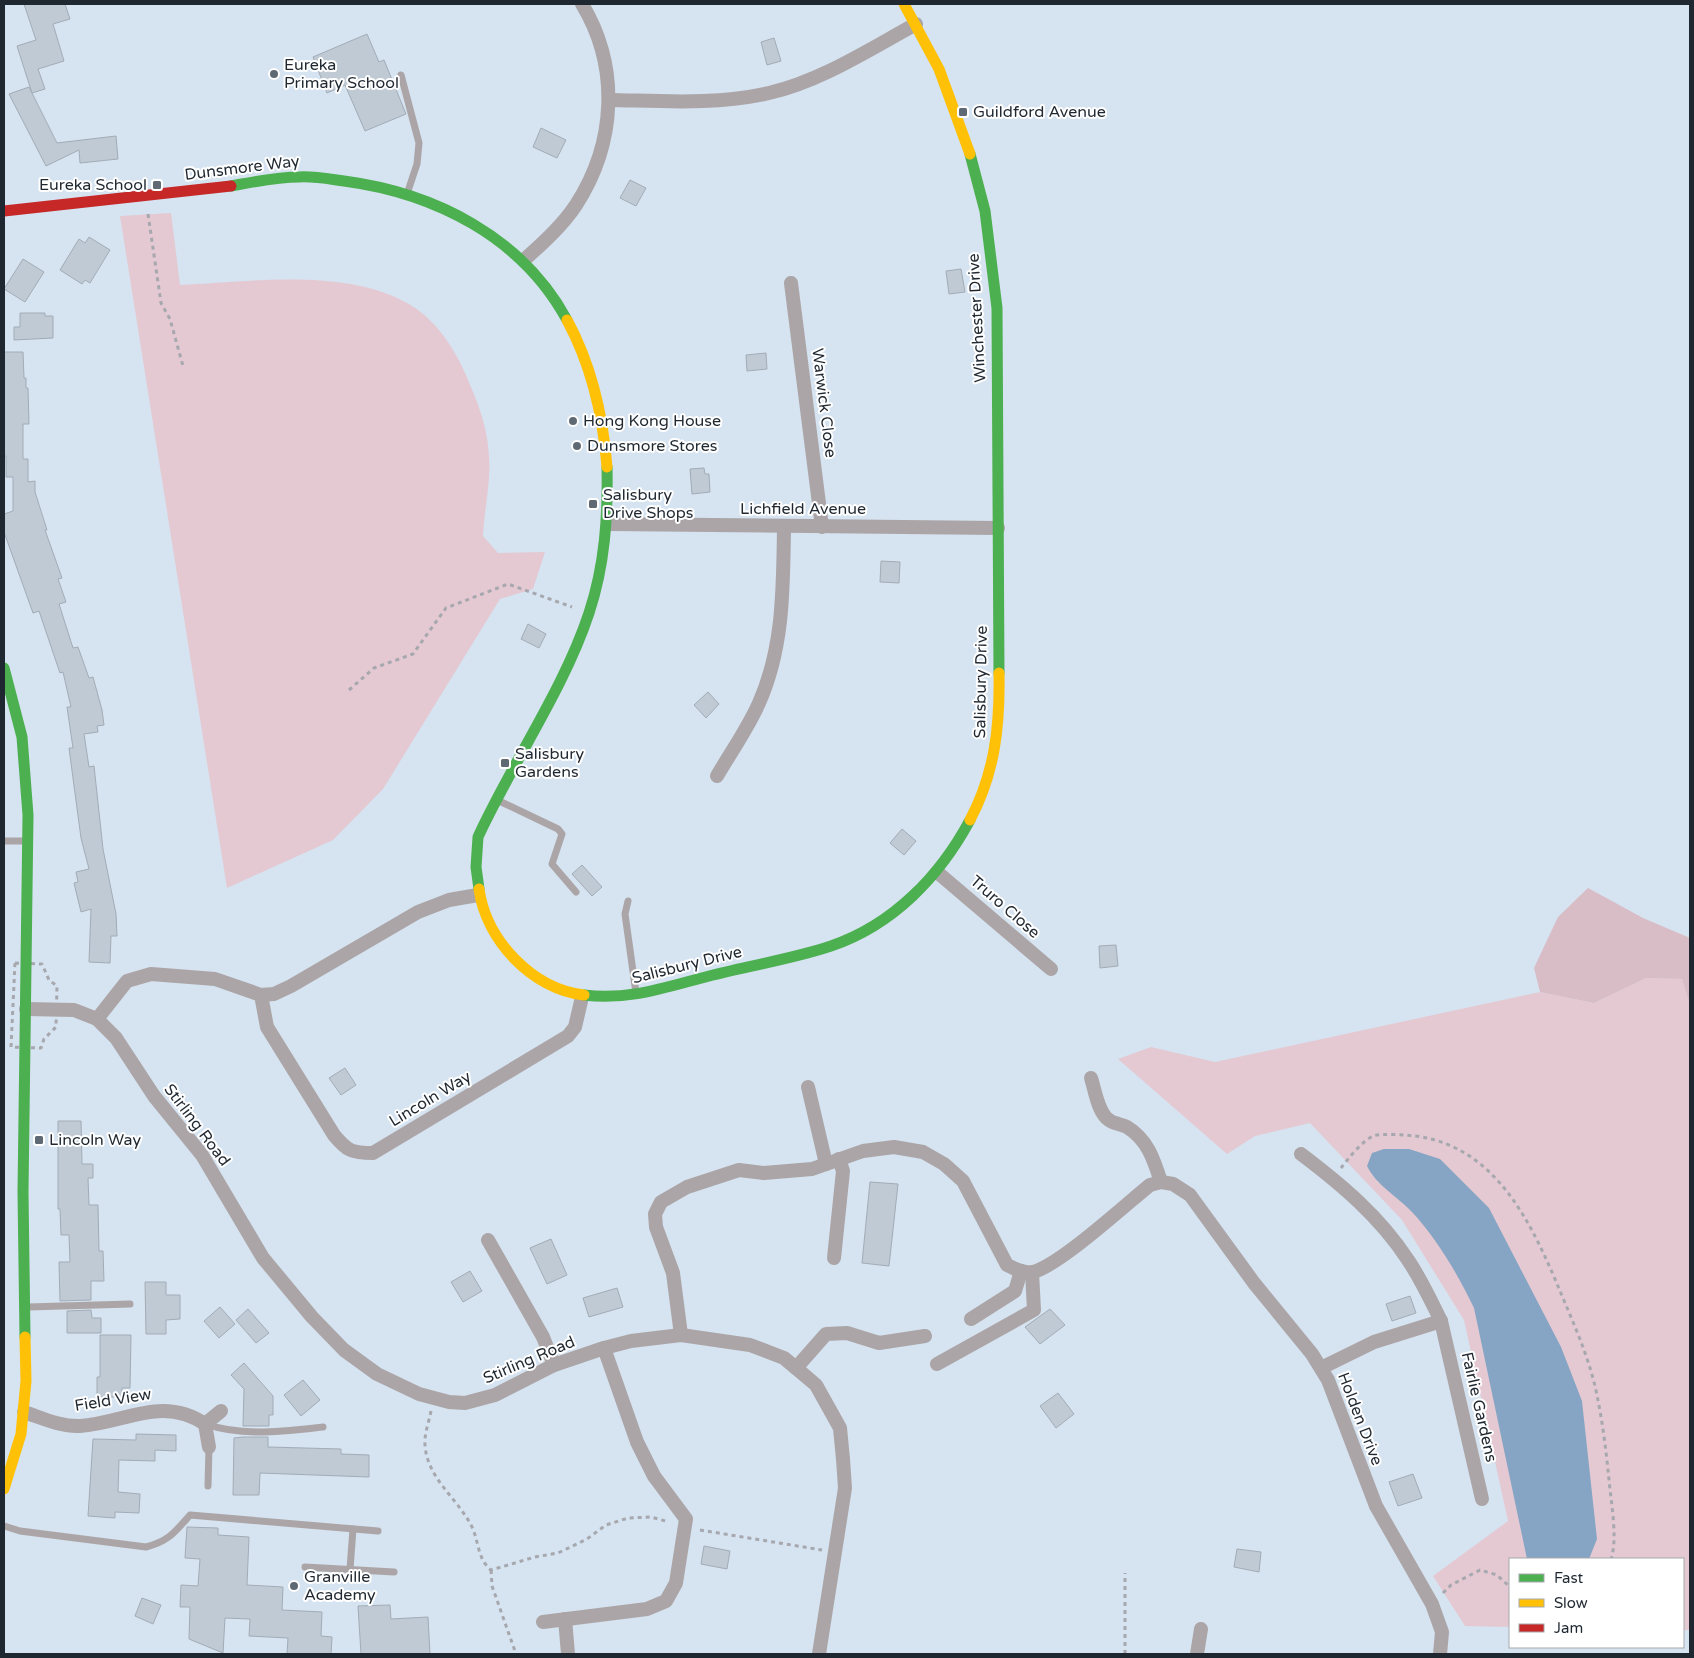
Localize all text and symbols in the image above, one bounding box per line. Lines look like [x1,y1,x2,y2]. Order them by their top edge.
place label: Eureka Primary School [284,55,399,93]
marker: Eureka Primary School [268,68,280,80]
place label: Guildford Avenue [973,102,1106,122]
marker: Guildford Avenue [957,106,969,118]
street label: Dunsmore Way [183,151,301,185]
place label: Eureka School [39,175,147,195]
marker: Eureka School [151,179,163,191]
street label: Winchester Drive [964,253,990,383]
street label: Warwick Close [807,347,841,459]
place label: Hong Kong House [583,411,721,431]
marker: Hong Kong House [567,415,579,427]
place label: Dunsmore Stores [587,436,717,456]
marker: Dunsmore Stores [571,440,583,452]
place label: Salisbury Drive Shops [603,485,694,523]
marker: Salisbury Drive Shops [587,498,599,510]
street label: Lichfield Avenue [740,499,866,519]
street label: Salisbury Drive [970,626,992,738]
place label: Salisbury Gardens [515,744,584,782]
marker: Salisbury Gardens [499,757,511,769]
street label: Truro Close [966,871,1044,943]
street label: Salisbury Drive [630,942,744,988]
street label: Lincoln Way [385,1067,475,1131]
street label: Stirling Road [160,1080,234,1170]
place label: Lincoln Way [49,1130,141,1150]
marker: Lincoln Way [33,1134,45,1146]
street label: Stirling Road [480,1332,578,1388]
street label: Fairlie Gardens [1457,1350,1501,1464]
street label: Holden Drive [1333,1370,1387,1468]
street label: Field View [73,1384,153,1416]
legend [1509,1558,1684,1648]
place label: Granville Academy [304,1567,376,1605]
text: Fast [1554,1569,1584,1587]
marker: Granville Academy [288,1580,300,1592]
text: Slow [1554,1594,1588,1612]
text: Jam [1554,1619,1583,1637]

